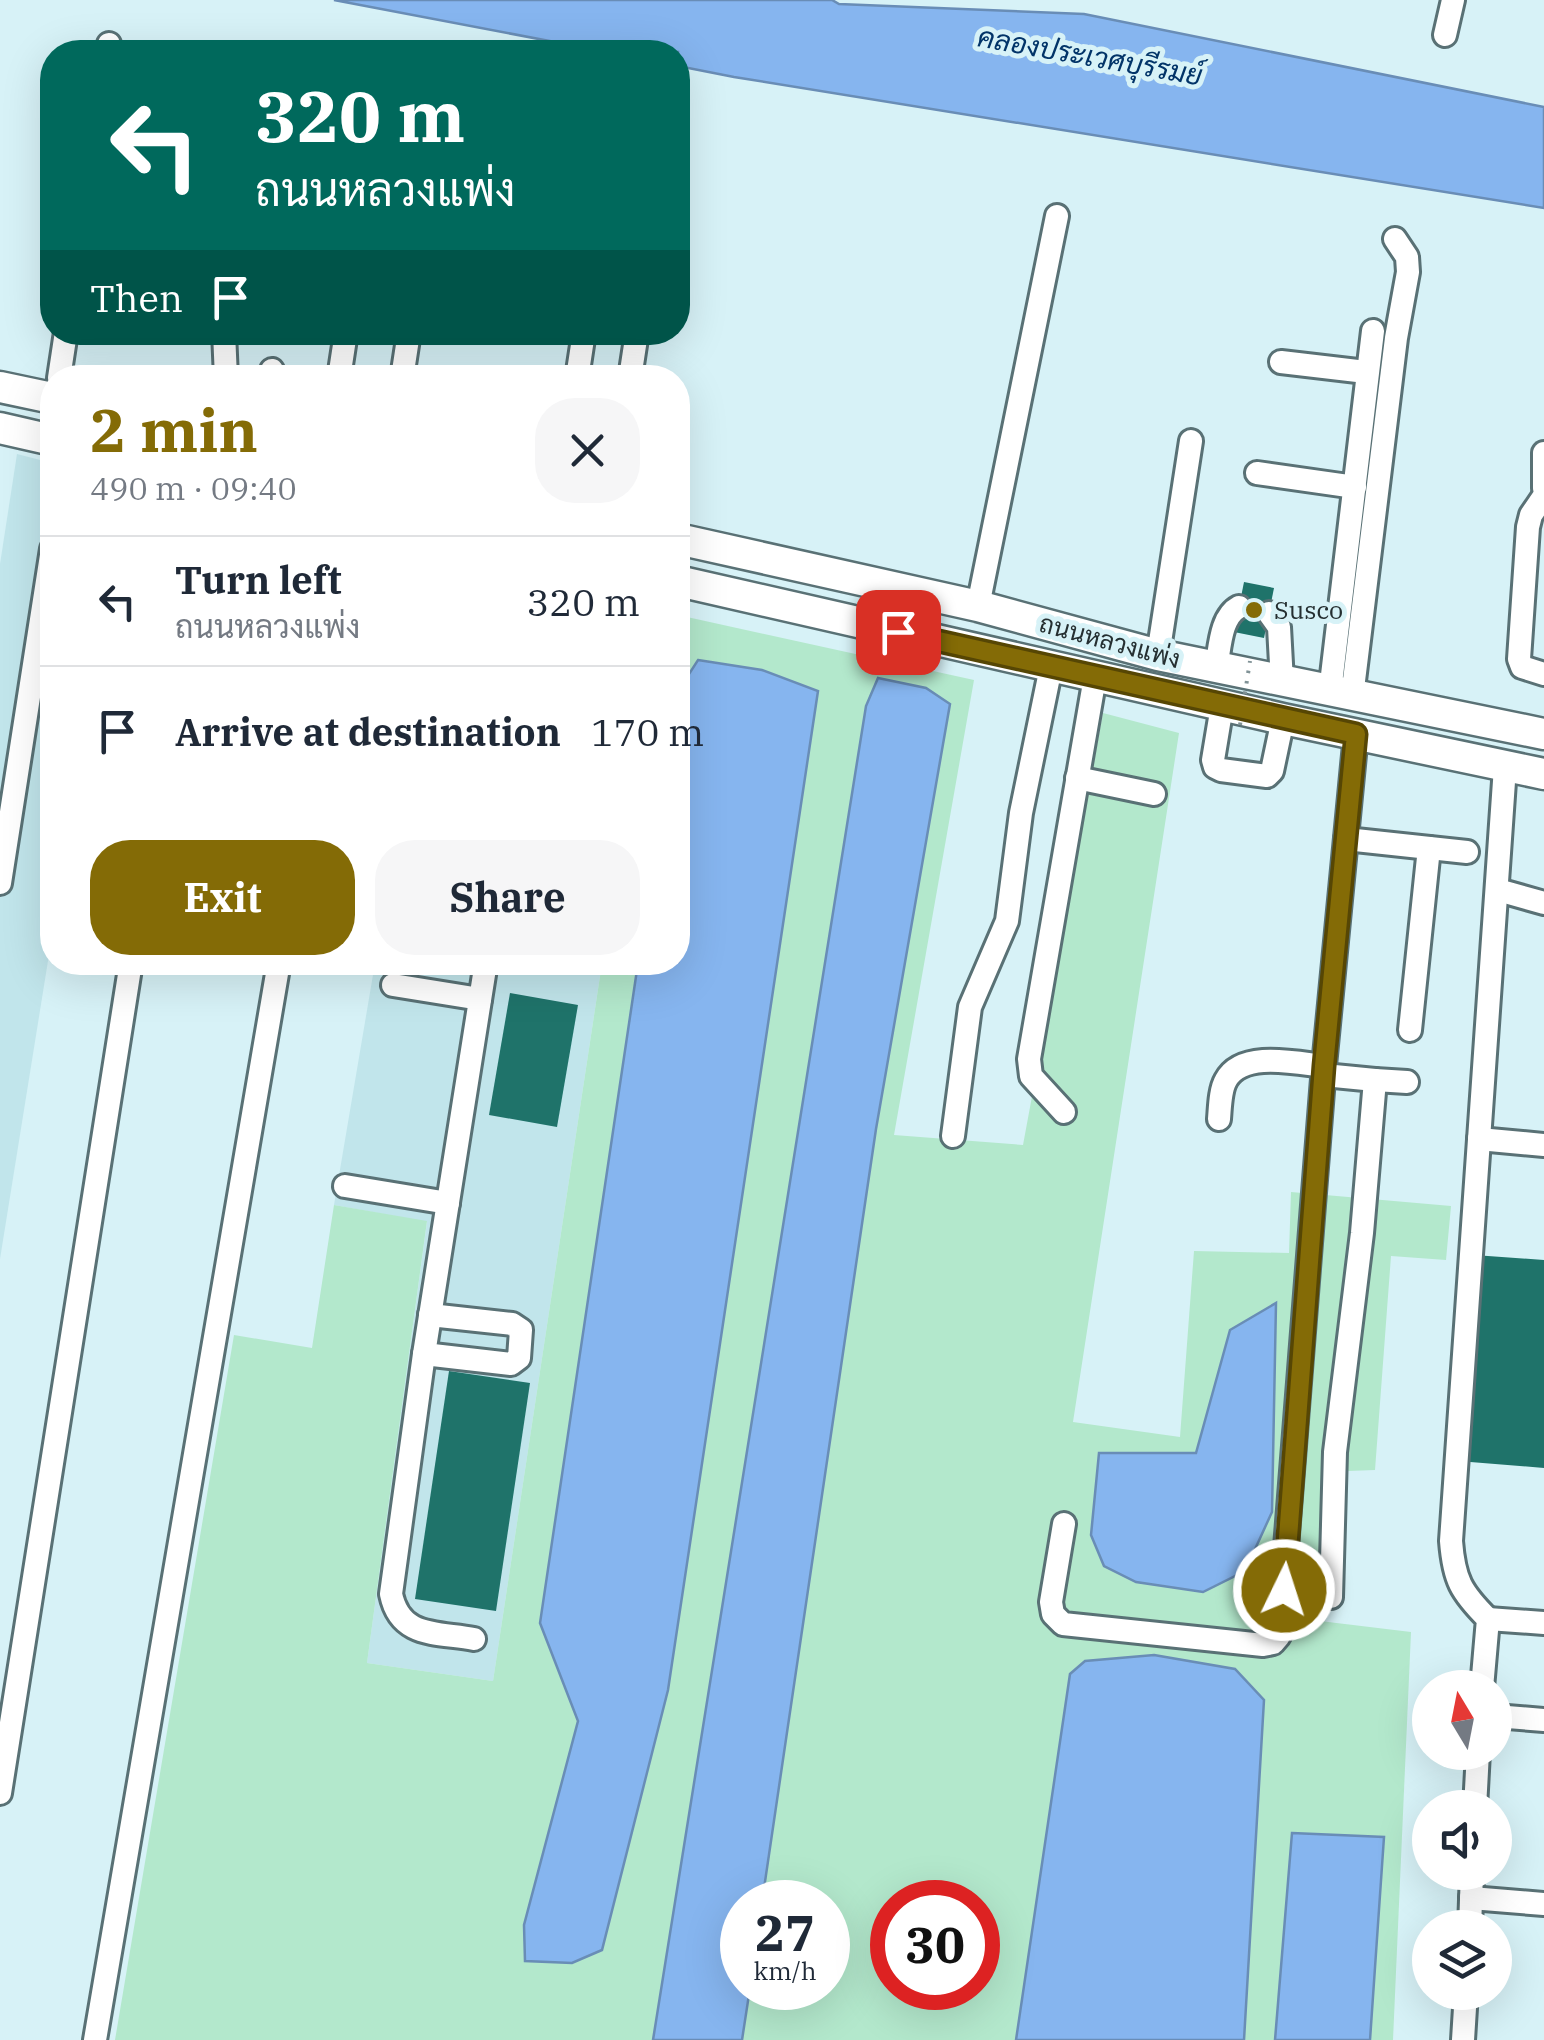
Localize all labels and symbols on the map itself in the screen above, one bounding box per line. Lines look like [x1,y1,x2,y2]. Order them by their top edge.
water label: คลองประเวศบุรีรมย์ [975,18,1209,96]
pin [856,590,941,675]
place label: Susco [1274,593,1343,626]
marker: Susco [1243,599,1265,621]
street label: ถนนหลวงแพ่ง [1036,606,1184,675]
position arrow [1232,1538,1336,1642]
north arrow [1412,1670,1512,1770]
speed limit sign: 30 [870,1880,1000,2010]

